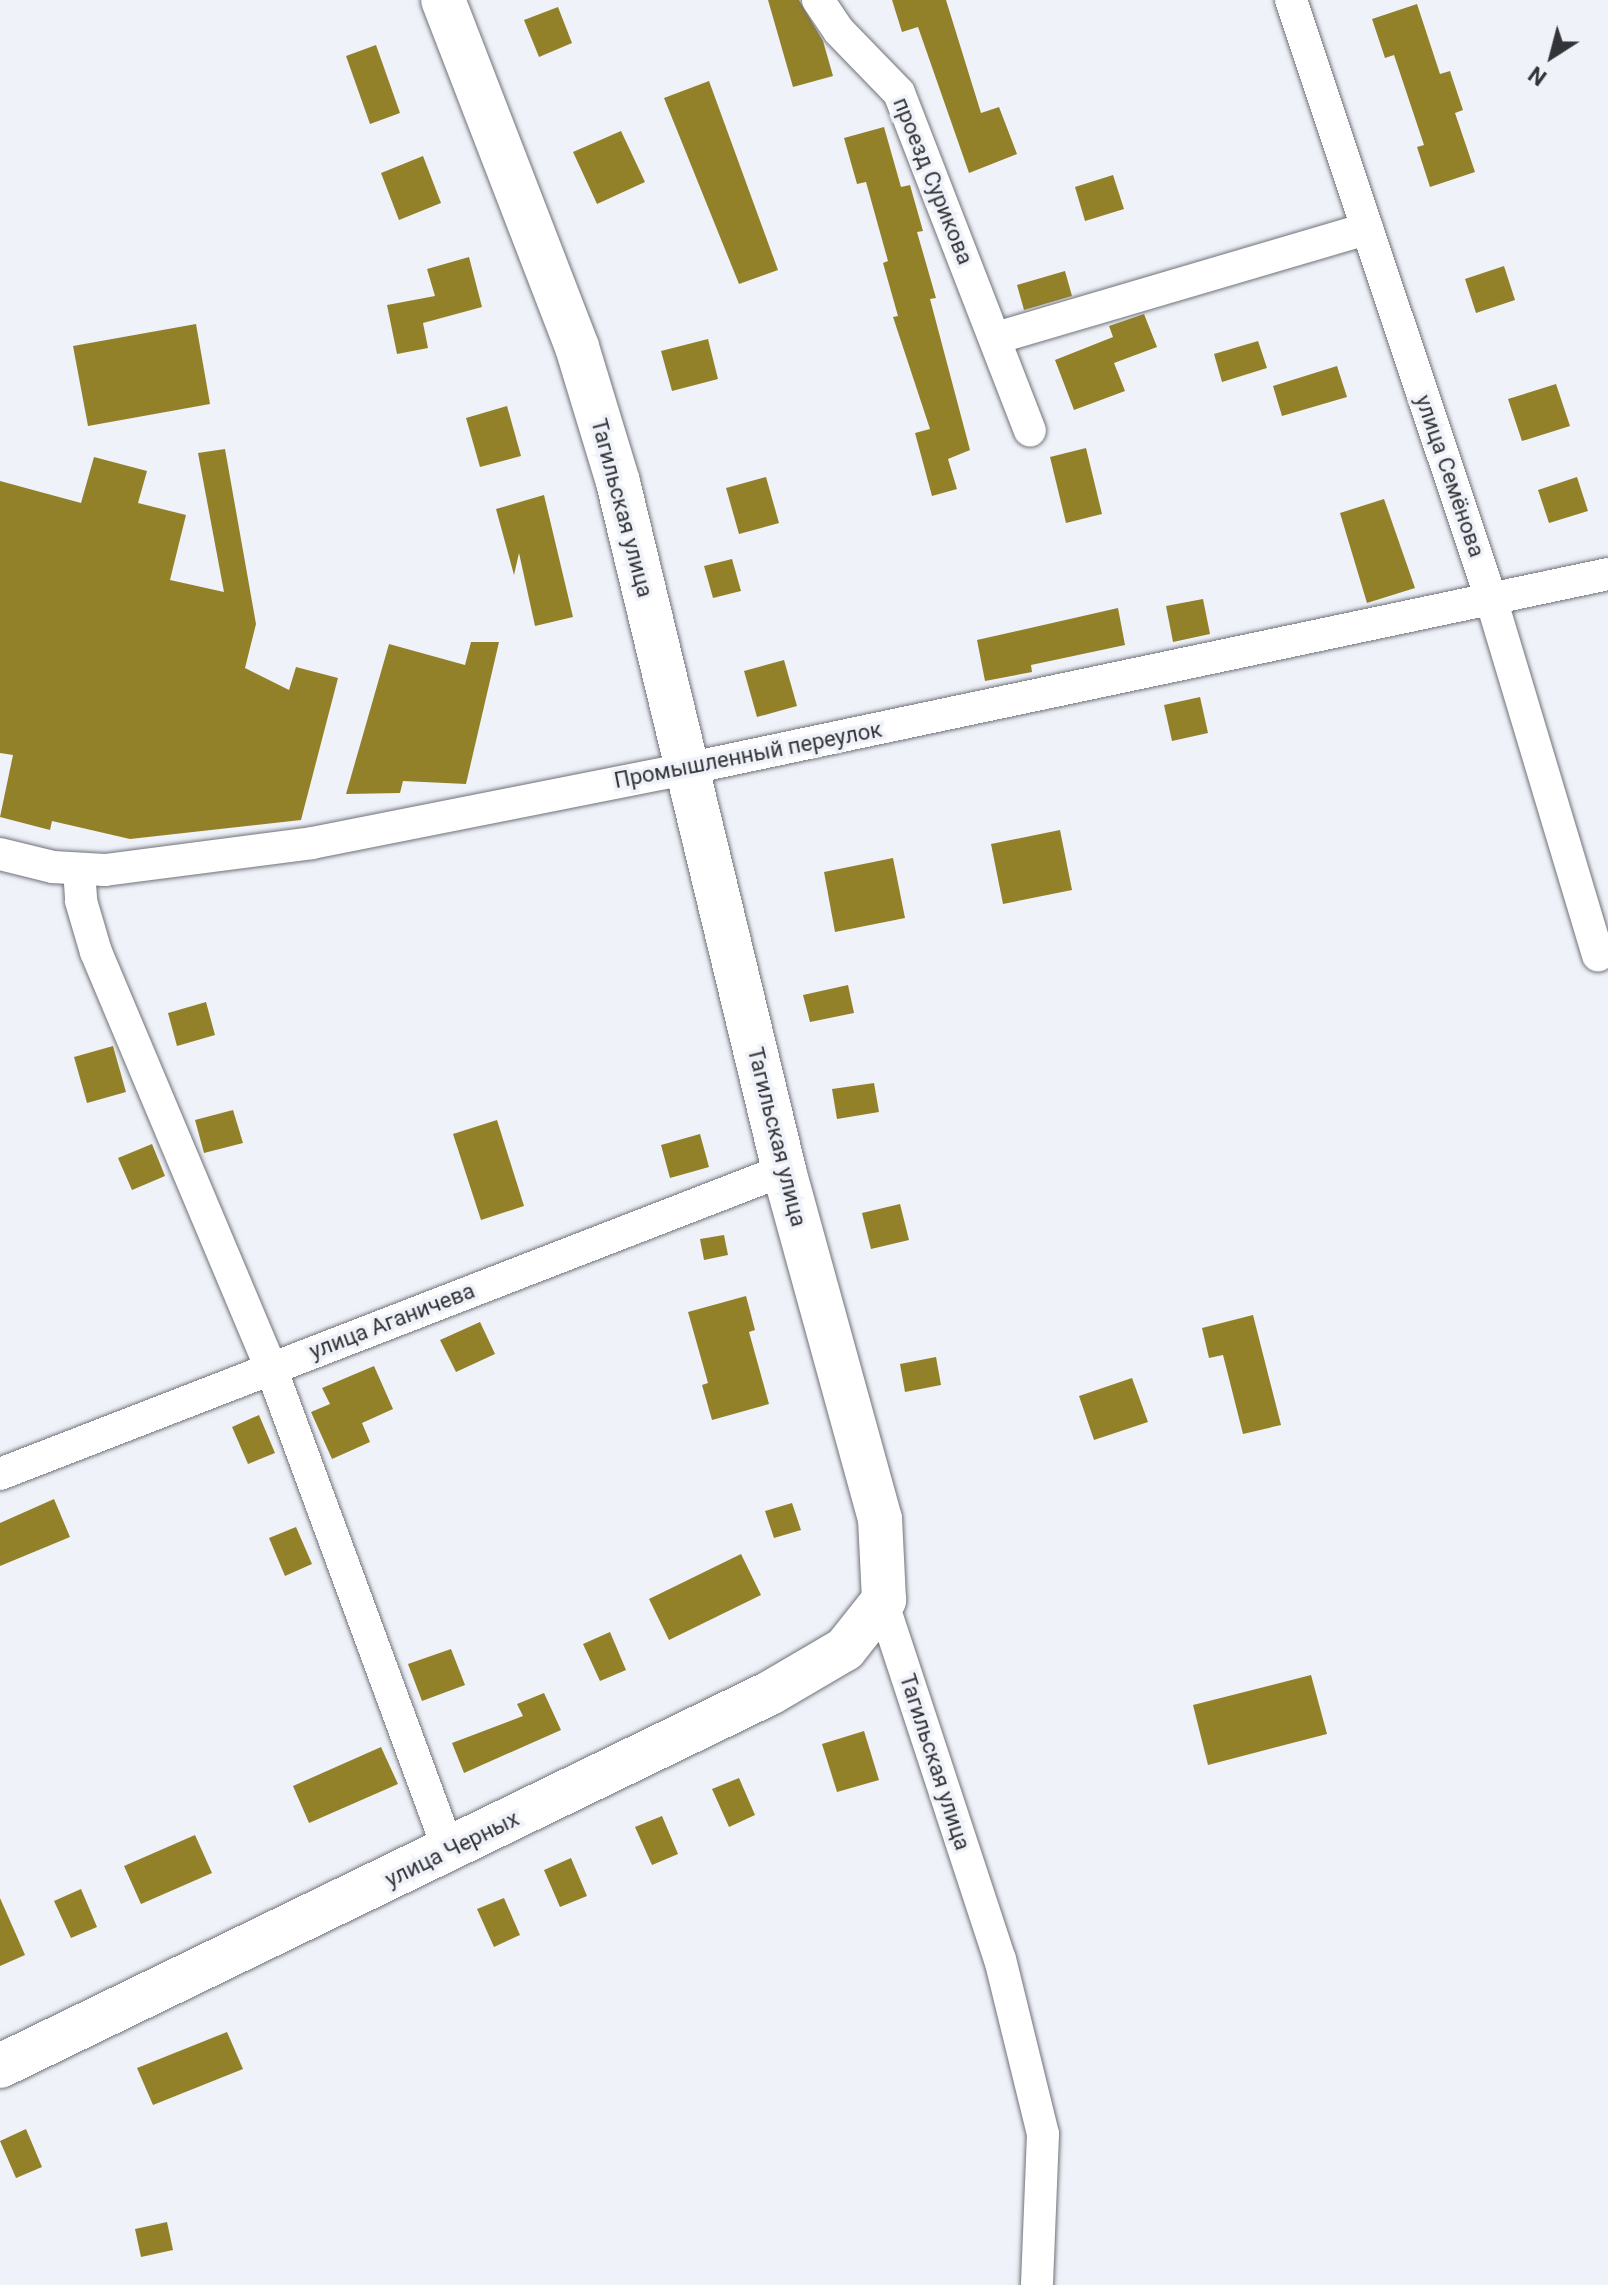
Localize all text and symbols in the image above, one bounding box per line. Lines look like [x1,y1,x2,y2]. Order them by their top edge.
north arrow [1512,16,1592,96]
text: N [1524,61,1551,90]
street label: проезд Сурикова [887,94,979,268]
street label: улица Семёнова [1410,392,1490,560]
street label: Тагильская улица [585,416,659,600]
street label: Промышленный переулок [612,716,884,794]
street label: Тагильская улица [742,1045,812,1229]
street label: улица Аганичева [306,1277,478,1365]
street label: Тагильская улица [894,1671,976,1853]
street label: улица Черных [381,1805,523,1893]

